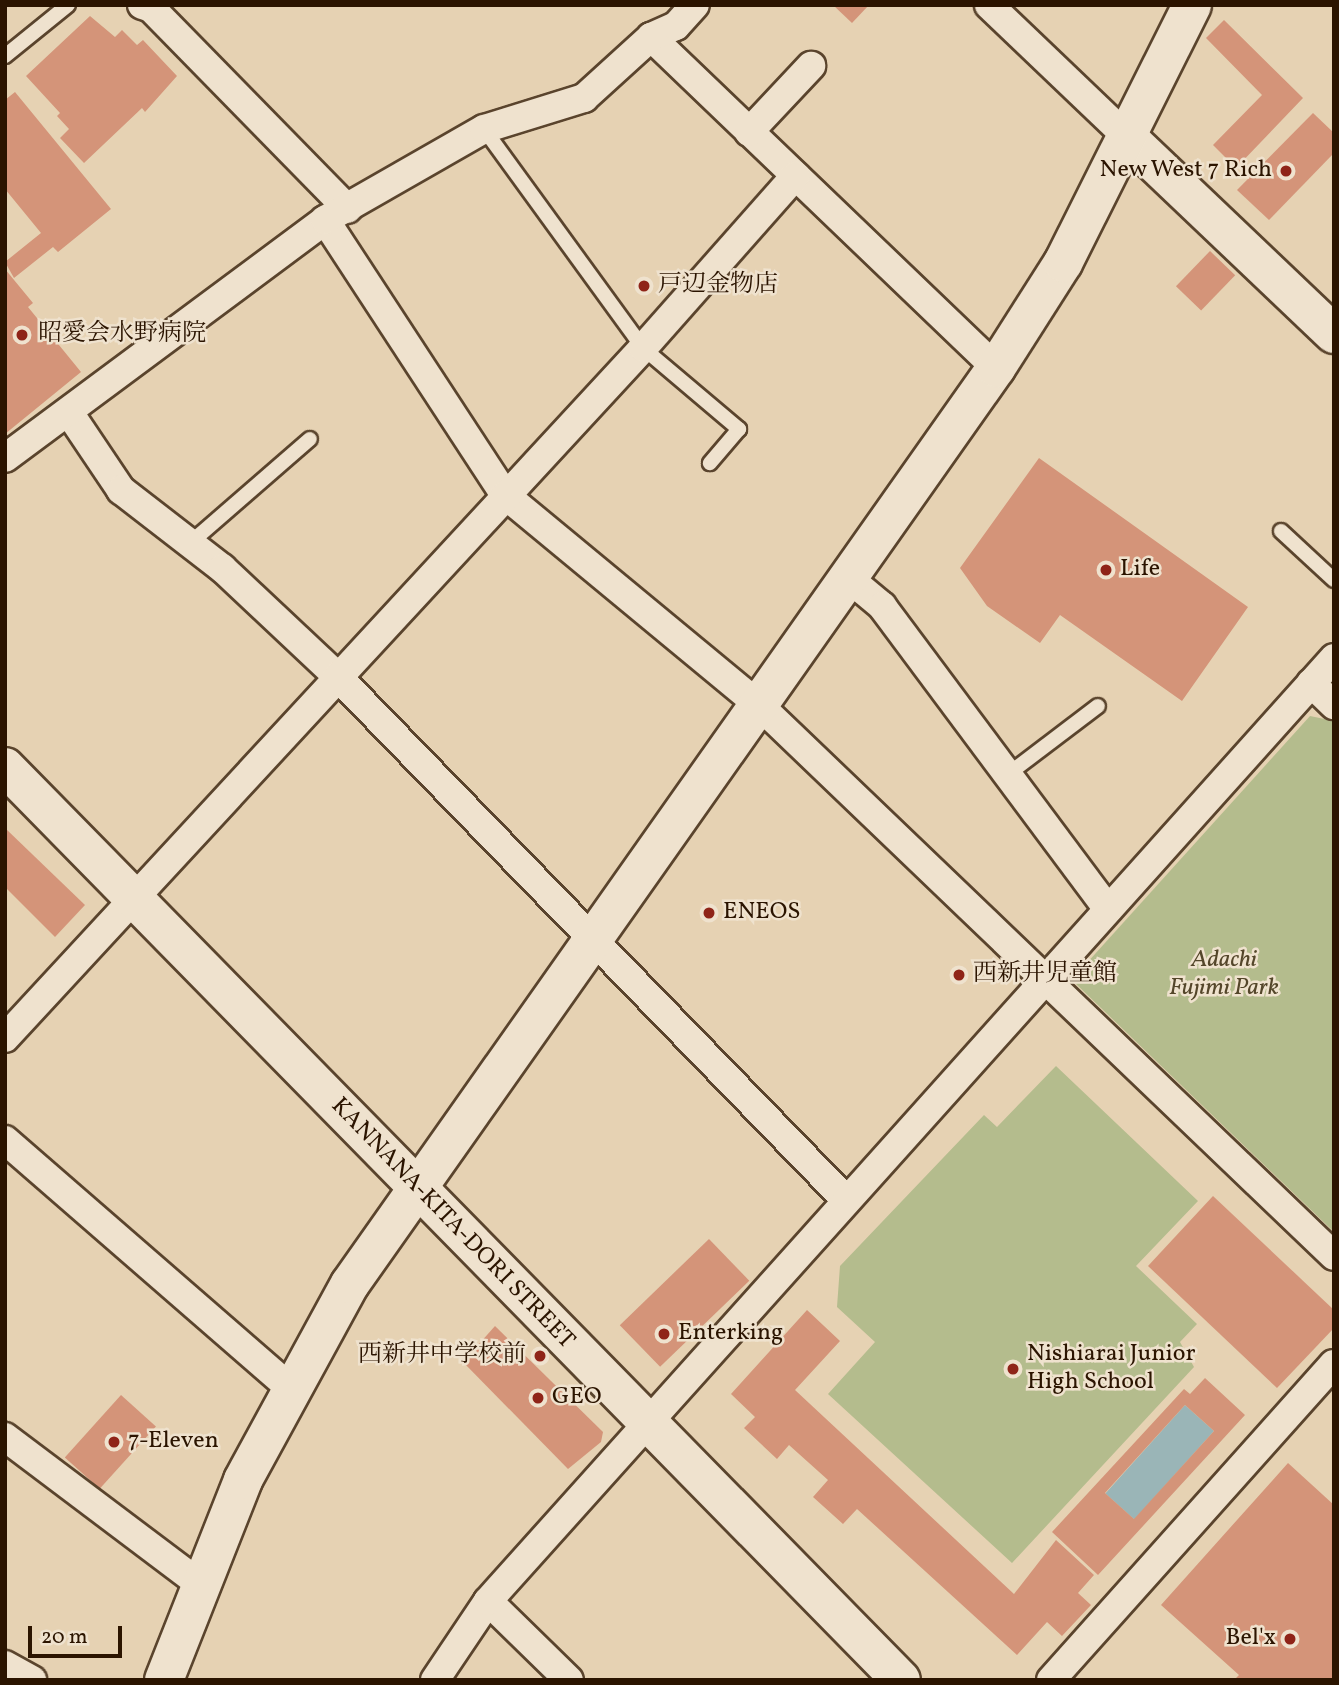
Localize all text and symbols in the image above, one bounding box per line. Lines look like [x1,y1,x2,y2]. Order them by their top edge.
place label: New West 7 Rich [1098,157,1272,185]
marker: New West 7 Rich [1278,163,1294,179]
place label: 戸辺金物店 [658,272,778,300]
marker: 戸辺金物店 [636,278,652,294]
place label: 昭愛会水野病院 [38,321,206,349]
marker: 昭愛会水野病院 [12,325,32,345]
place label: Life [1120,556,1160,584]
marker: Life [1098,562,1114,578]
place label: ENEOS [723,899,800,927]
marker: ENEOS [701,905,717,921]
park label: Adachi Fujimi Park [1169,947,1279,1003]
place label: 西新井児童館 [973,961,1117,989]
marker: 西新井児童館 [951,967,967,983]
street label: KANNANA-KITA-DORI STREET [324,1092,580,1356]
place label: Enterking [678,1320,783,1348]
marker: Enterking [656,1326,672,1342]
place label: Nishiarai Junior High School [1027,1341,1196,1397]
place label: 西新井中学校前 [358,1342,526,1370]
marker: 西新井中学校前 [532,1348,548,1364]
marker: Nishiarai Junior High School [1005,1361,1021,1377]
place label: GEO [552,1384,602,1412]
marker: GEO [530,1390,546,1406]
place label: 7-Eleven [128,1428,219,1456]
marker: 7-Eleven [106,1434,122,1450]
scale bar [32,1612,126,1656]
text: 20 m [41,1623,87,1652]
place label: Bel'x [1225,1625,1276,1653]
marker: Bel'x [1282,1631,1298,1647]

